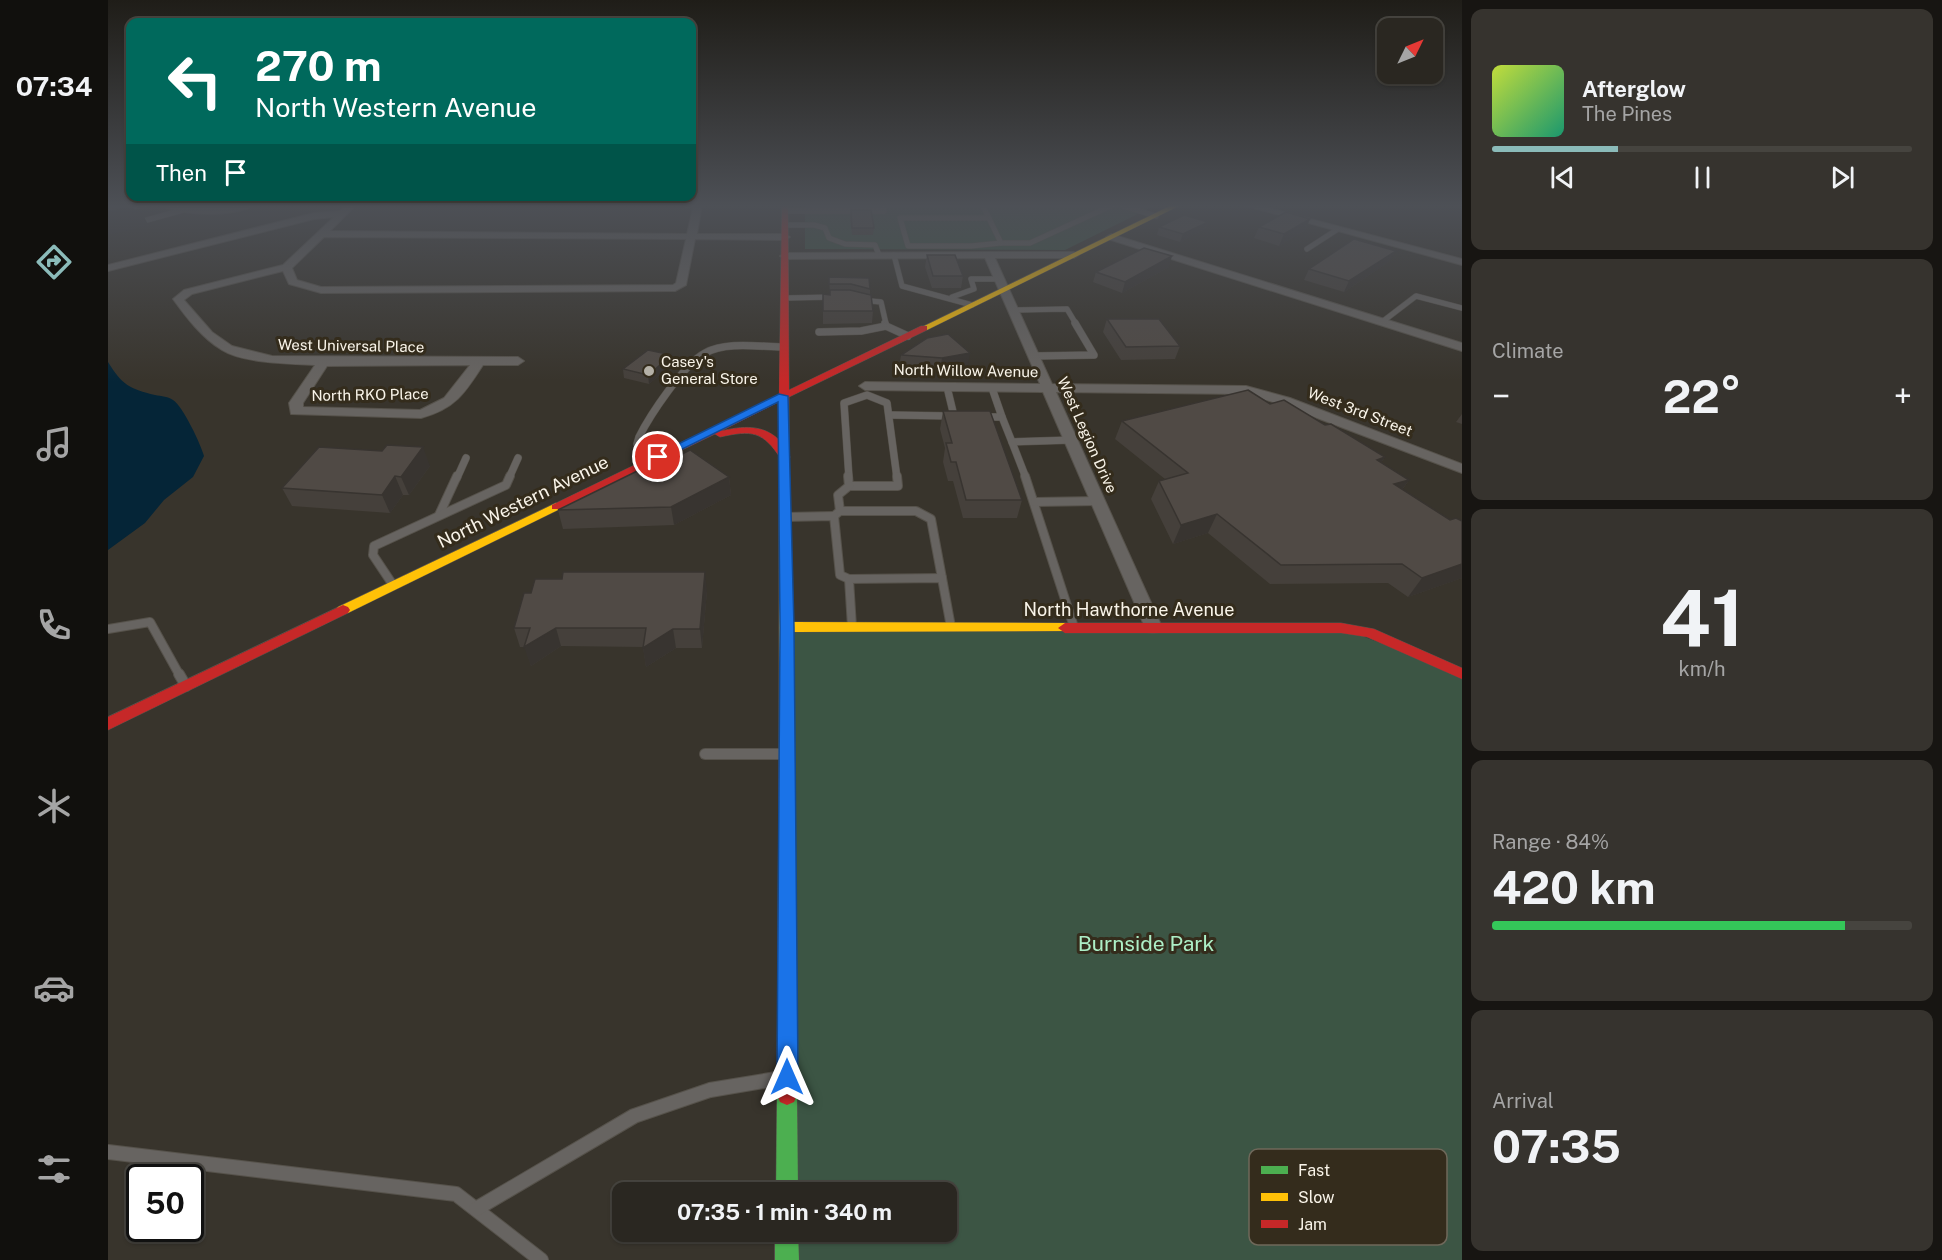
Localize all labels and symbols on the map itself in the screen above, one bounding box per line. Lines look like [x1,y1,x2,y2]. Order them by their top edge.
north arrow [1377,18,1443,84]
street label: West Universal Place [278,336,424,355]
place label: Casey's General Store [661,353,758,387]
street label: North Willow Avenue [893,361,1039,380]
marker: Casey's General Store [642,364,656,378]
street label: West Legion Drive [1054,374,1121,496]
street label: West 3rd Street [1306,384,1415,439]
street label: North RKO Place [311,385,429,404]
pin [632,431,683,482]
street label: North Western Avenue [434,451,612,552]
street label: North Hawthorne Avenue [1024,599,1234,620]
park label: Burnside Park [1078,931,1215,956]
position arrow [755,1045,819,1109]
legend [1249,1149,1447,1245]
text: Fast [1298,1161,1330,1180]
speed limit sign: 50 [126,1164,204,1242]
text: Slow [1298,1188,1335,1207]
text: Jam [1298,1215,1327,1234]

